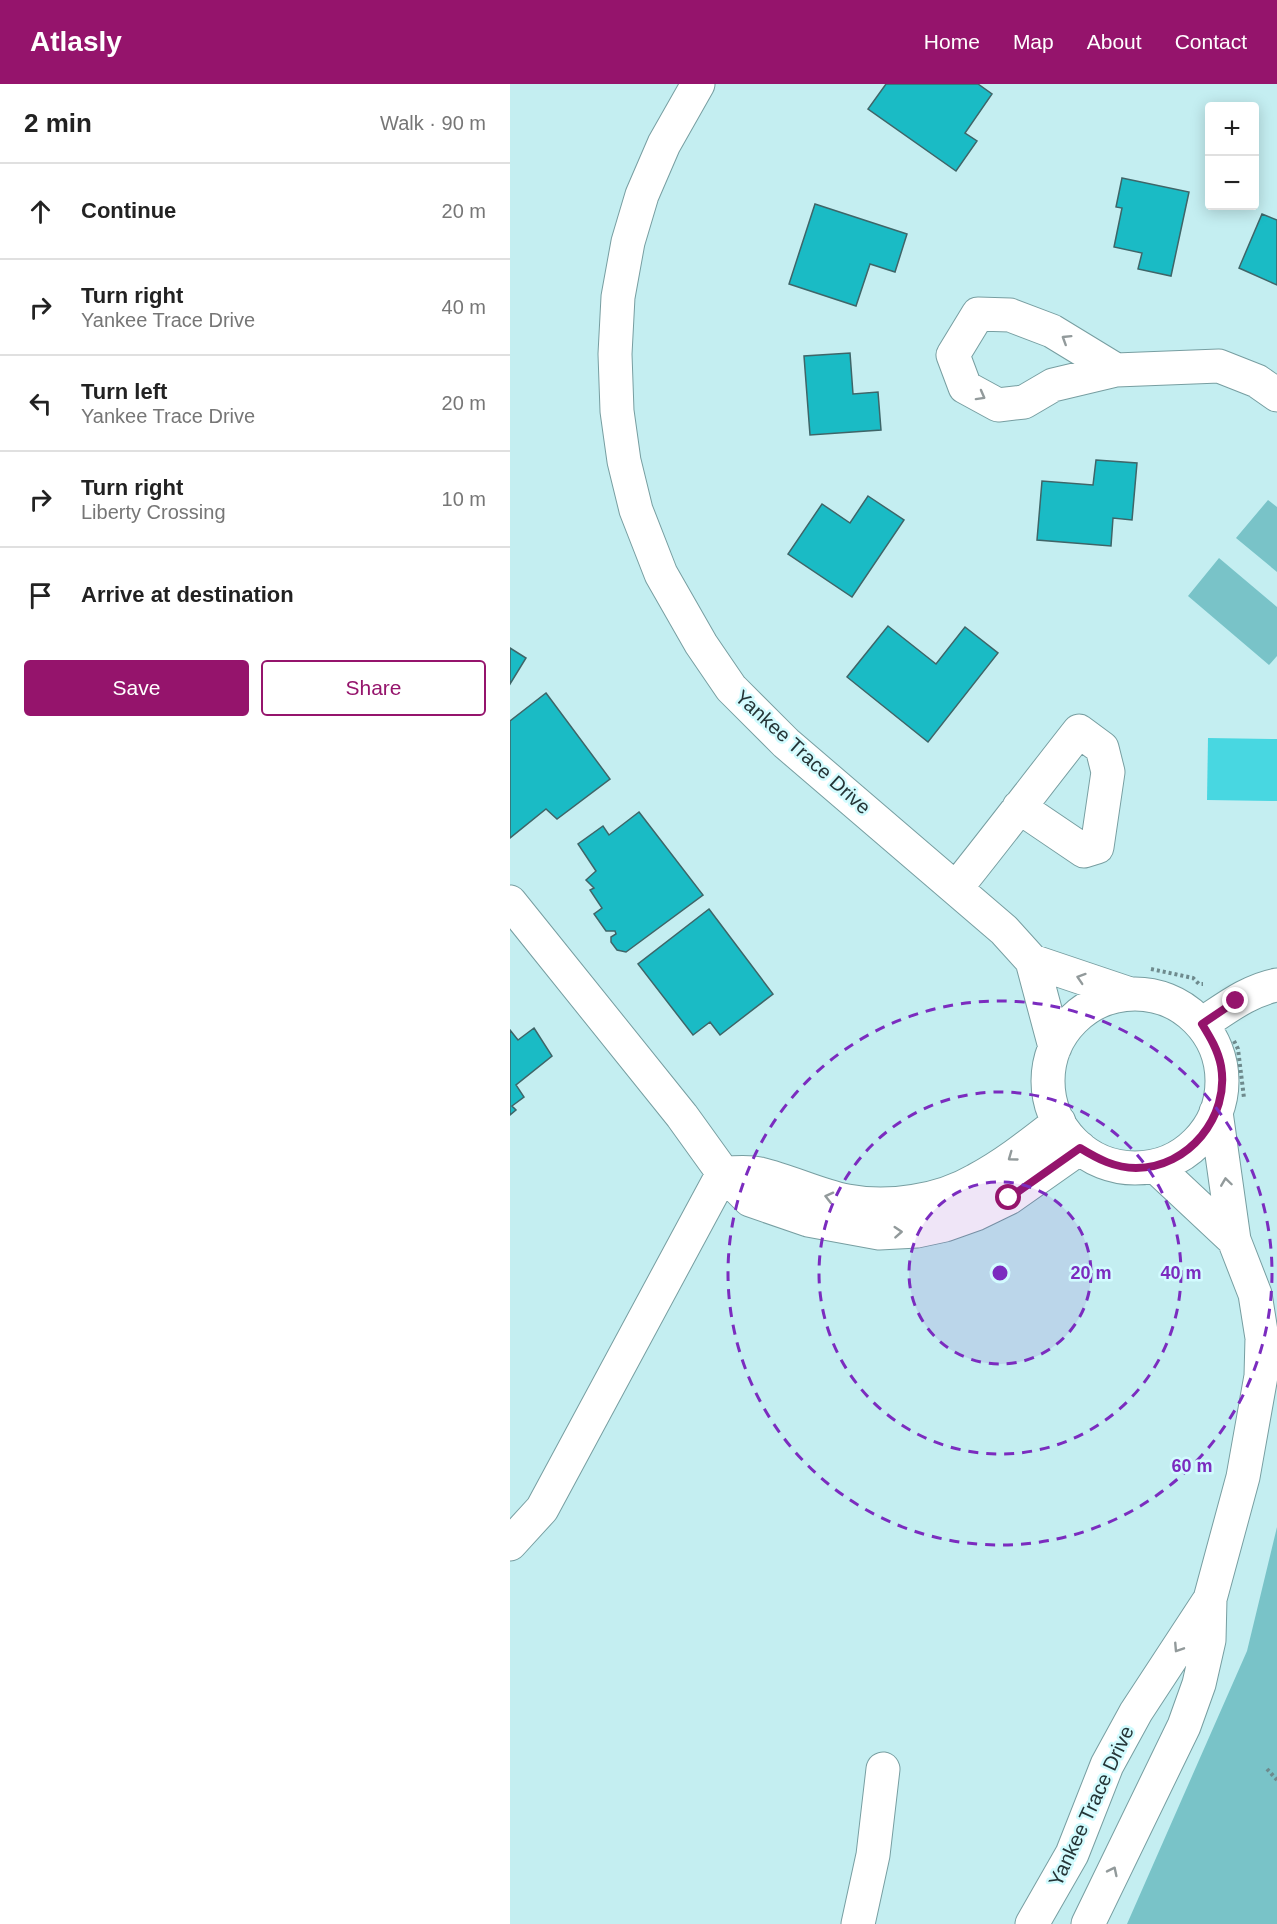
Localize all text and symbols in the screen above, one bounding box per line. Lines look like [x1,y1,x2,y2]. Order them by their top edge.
text: Atlasly [30,26,122,57]
text: Home [924,30,980,53]
text: Map [1013,30,1054,53]
text: About [1087,30,1142,53]
text: Contact [1175,30,1247,53]
map controls [1205,102,1259,210]
button: + [1205,102,1259,156]
text: 2 min [24,108,92,138]
text: Walk · 90 m [380,112,486,134]
button: − [1205,156,1259,210]
icon: ahead [24,195,57,228]
text: Continue [81,198,176,223]
text: 20 m [442,200,486,222]
text: Turn right [81,283,183,308]
icon: right [24,291,57,324]
text: 40 m [442,296,486,318]
text: Yankee Trace Drive [81,309,255,331]
one-way arrow [1062,335,1072,347]
text: Turn left [81,379,167,404]
icon: left [24,387,57,420]
one-way arrow [975,389,986,400]
text: 20 m [442,392,486,414]
text: Yankee Trace Drive [81,405,255,427]
text: Turn right [81,475,183,500]
icon: right [24,483,57,516]
text: 10 m [442,488,486,510]
text: Liberty Crossing [81,501,226,523]
icon: arrive [24,579,57,612]
text: Arrive at destination [81,582,294,607]
button: Save [24,660,249,716]
button: Share [261,660,486,716]
street label: Yankee Trace Drive [731,686,875,818]
one-way arrow [1076,972,1087,985]
route end [1222,987,1248,1013]
one-way arrow [1008,1150,1019,1161]
one-way arrow [1221,1177,1233,1187]
route start [995,1184,1021,1210]
one-way arrow [824,1191,834,1204]
one-way arrow [894,1226,903,1239]
centre of rings [990,1263,1010,1283]
text: 20 m [1070,1263,1112,1283]
text: 40 m [1160,1263,1202,1283]
text: 60 m [1171,1456,1213,1476]
one-way arrow [1175,1641,1186,1652]
street label: Yankee Trace Drive [1044,1722,1138,1890]
one-way arrow [1105,1867,1117,1878]

